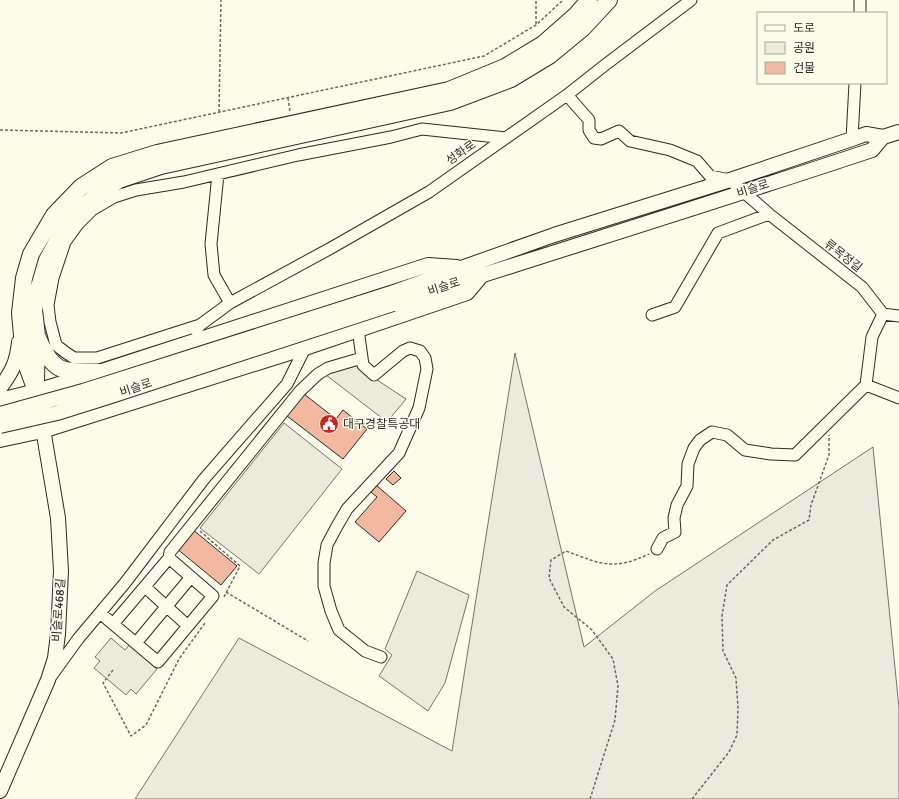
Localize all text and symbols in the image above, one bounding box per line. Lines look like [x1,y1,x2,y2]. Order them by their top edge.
legend [757,12,887,84]
text: 도로 [793,21,815,36]
text: 공원 [793,41,815,56]
text: 건물 [793,61,815,76]
street label: 성화로 [443,137,479,169]
street label: 비슬로 [735,177,771,201]
street label: 류목정길 [821,236,865,276]
street label: 비슬로 [426,275,462,299]
street label: 비슬로 [118,376,154,400]
public building icon: 대구경찰특공대 [318,413,340,435]
place label: 대구경찰특공대 [343,417,420,432]
street label: 비슬로468길 [49,578,69,642]

